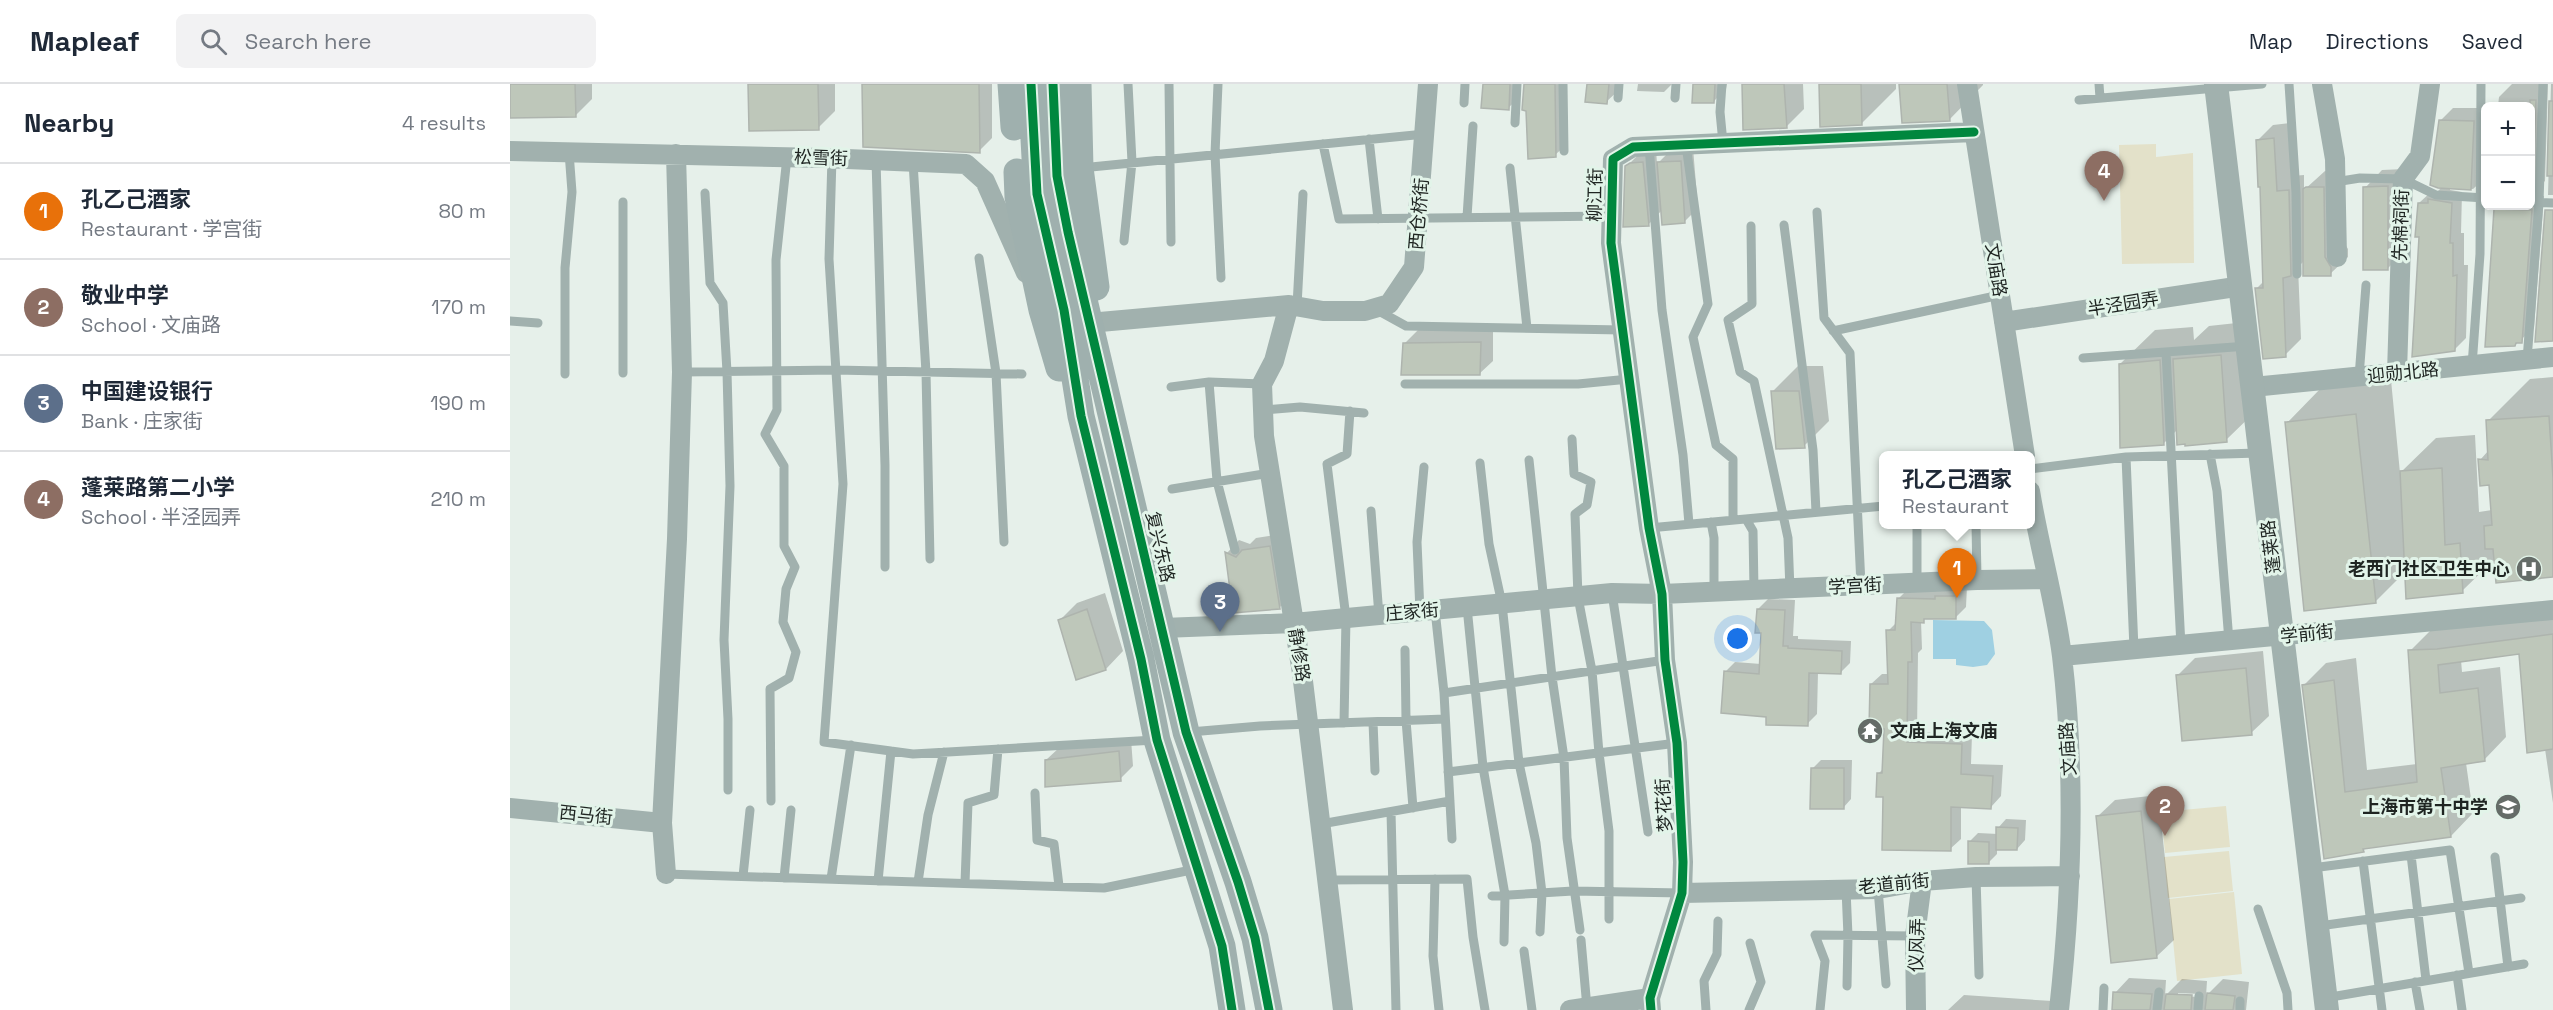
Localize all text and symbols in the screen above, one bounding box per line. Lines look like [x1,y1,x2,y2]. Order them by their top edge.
search box [176,14,596,68]
text: Mapleaf [30,23,140,59]
icon: search [197,25,230,58]
text: Search here [245,27,372,55]
text: Map [2249,28,2293,55]
text: Directions [2326,28,2429,55]
text: Saved [2462,28,2523,55]
map controls [2481,102,2535,210]
button: + [2481,102,2535,156]
text: Nearby [24,106,114,140]
text: 4 results [402,110,486,136]
street label: 松雪街 [794,145,848,170]
pin: 4 [2084,152,2124,201]
button: − [2481,156,2535,210]
street label: 柳江街 [1583,168,1606,222]
street label: 西仓桥街 [1404,177,1433,251]
text: 孔乙己酒家 [81,185,191,213]
street label: 先棉祠街 [2388,189,2413,261]
text: 1 [39,198,48,224]
text: 80 m [438,198,486,224]
text: Restaurant · 学宫街 [81,216,262,242]
street label: 文庙路 [1981,241,2012,298]
text: 敬业中学 [81,281,169,309]
street label: 半泾园弄 [2086,287,2160,320]
text: 2 [38,294,49,320]
text: 170 m [431,294,486,320]
text: School · 文庙路 [81,312,221,338]
street label: 迎勋北路 [2366,357,2440,388]
text: 中国建设银行 [81,377,213,405]
text: 3 [37,390,50,416]
text: 190 m [430,390,486,416]
text: Bank · 庄家街 [81,408,203,434]
popup [1879,451,2035,529]
text: 孔乙己酒家 [1902,465,2012,493]
text: 蓬莱路第二小学 [81,473,235,501]
text: 4 [37,486,50,512]
text: 210 m [430,486,486,512]
text: Restaurant [1902,493,2009,519]
text: School · 半泾园弄 [81,504,241,530]
street label: 复兴东路 [1141,509,1180,585]
street label: 蓬莱路 [2256,519,2285,575]
pin: 1 [1938,548,1976,598]
hospital icon: 老西门社区卫生中心 [2514,554,2544,584]
place label: 老西门社区卫生中心 [2348,557,2510,580]
street label: 学宫街 [1827,573,1883,598]
pin: 3 [1200,582,1240,632]
street label: 庄家街 [1384,598,1440,625]
street label: 学前街 [2279,619,2335,648]
your location [1723,624,1752,653]
street label: 静修路 [1284,626,1315,683]
temple icon: 文庙上海文庙 [1855,716,1885,746]
place label: 文庙上海文庙 [1890,719,1998,742]
street label: 文庙路 [2054,721,2081,777]
street label: 梦花街 [1651,777,1676,833]
pin: 2 [2146,786,2184,836]
school or university icon: 上海市第十中学 [2493,792,2523,822]
place label: 上海市第十中学 [2362,795,2488,818]
street label: 西马街 [558,800,614,829]
street label: 老道前街 [1857,868,1931,899]
street label: 仪风弄 [1904,918,1929,972]

